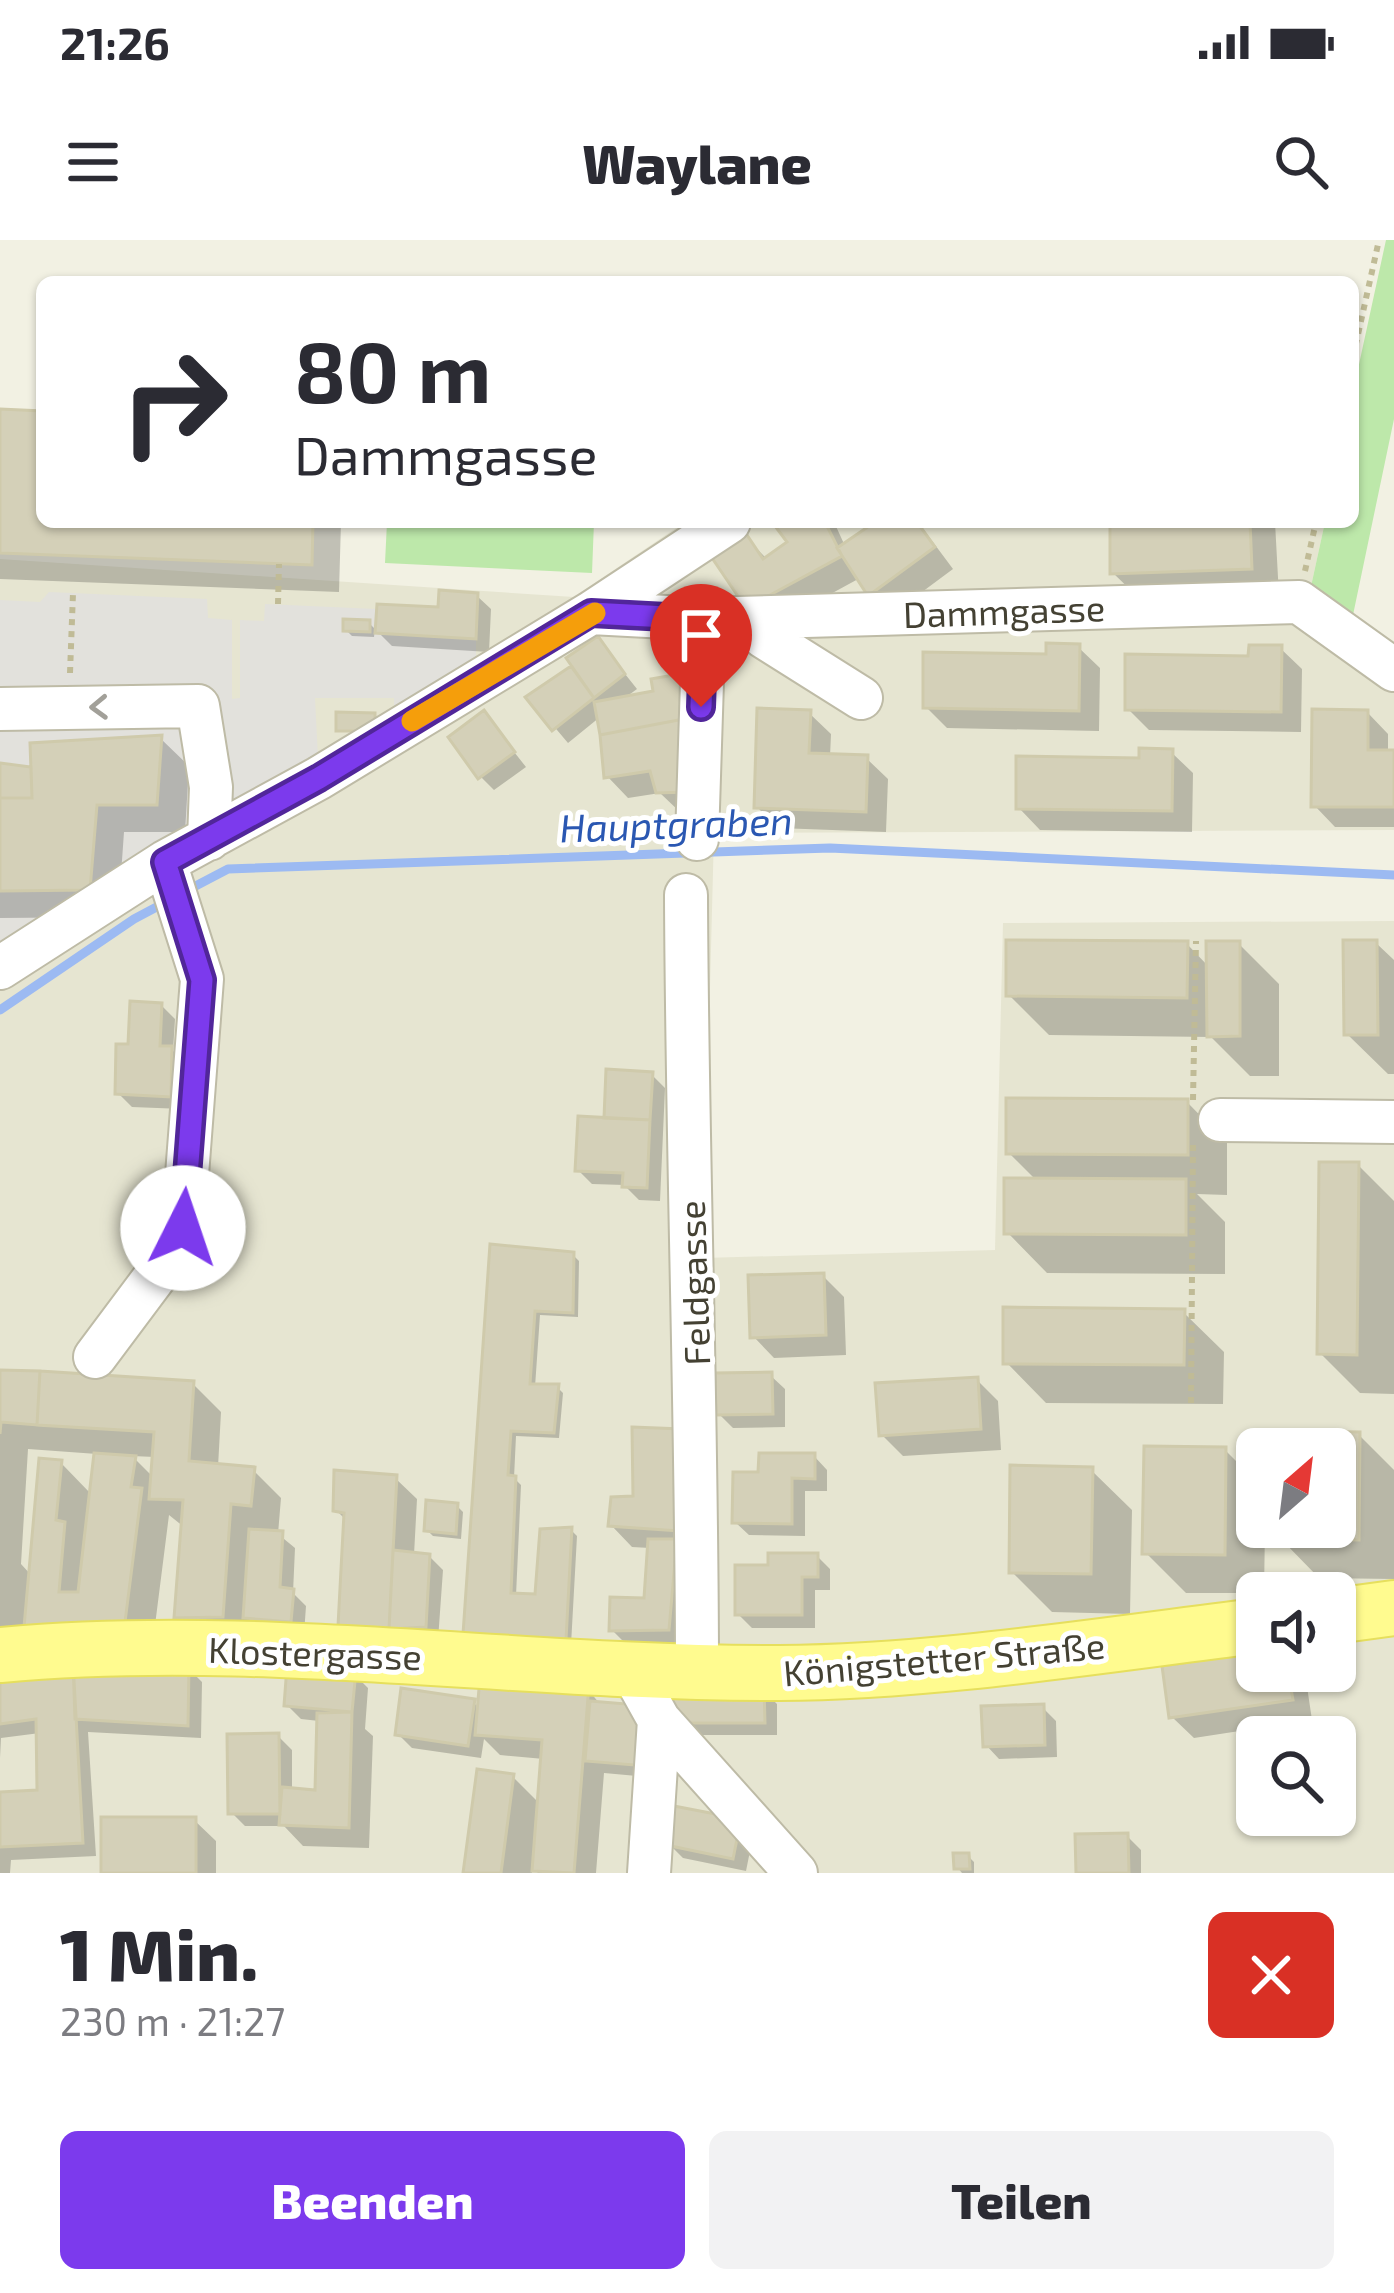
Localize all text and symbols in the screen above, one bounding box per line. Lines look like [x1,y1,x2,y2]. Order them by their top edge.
text: 21:26 [60,15,170,69]
icon: menu [60,129,126,195]
icon: search [1268,129,1334,195]
text: Waylane [582,130,812,195]
text: 80 m [294,319,491,420]
icon: right [96,324,252,480]
text: Dammgasse [294,421,597,486]
pin [650,584,752,707]
street label: Dammgasse [902,585,1106,635]
icon: arrive [668,602,734,668]
one-way arrow [89,694,108,720]
water label: Hauptgraben [559,795,793,851]
position arrow [120,1165,246,1291]
street label: Feldgasse [669,1200,717,1366]
north arrow [1236,1428,1356,1548]
map controls [1236,1428,1356,1836]
button: sound [1236,1572,1356,1692]
street label: Königstetter Straße [781,1623,1107,1693]
street label: Klostergasse [208,1627,422,1677]
button: search [1236,1716,1356,1836]
text: 1 Min. [60,1909,258,1995]
button: close [1208,1912,1334,2038]
text: 230 m · 21:27 [60,1997,285,2044]
button: Beenden [60,2131,685,2269]
button: Teilen [709,2131,1334,2269]

